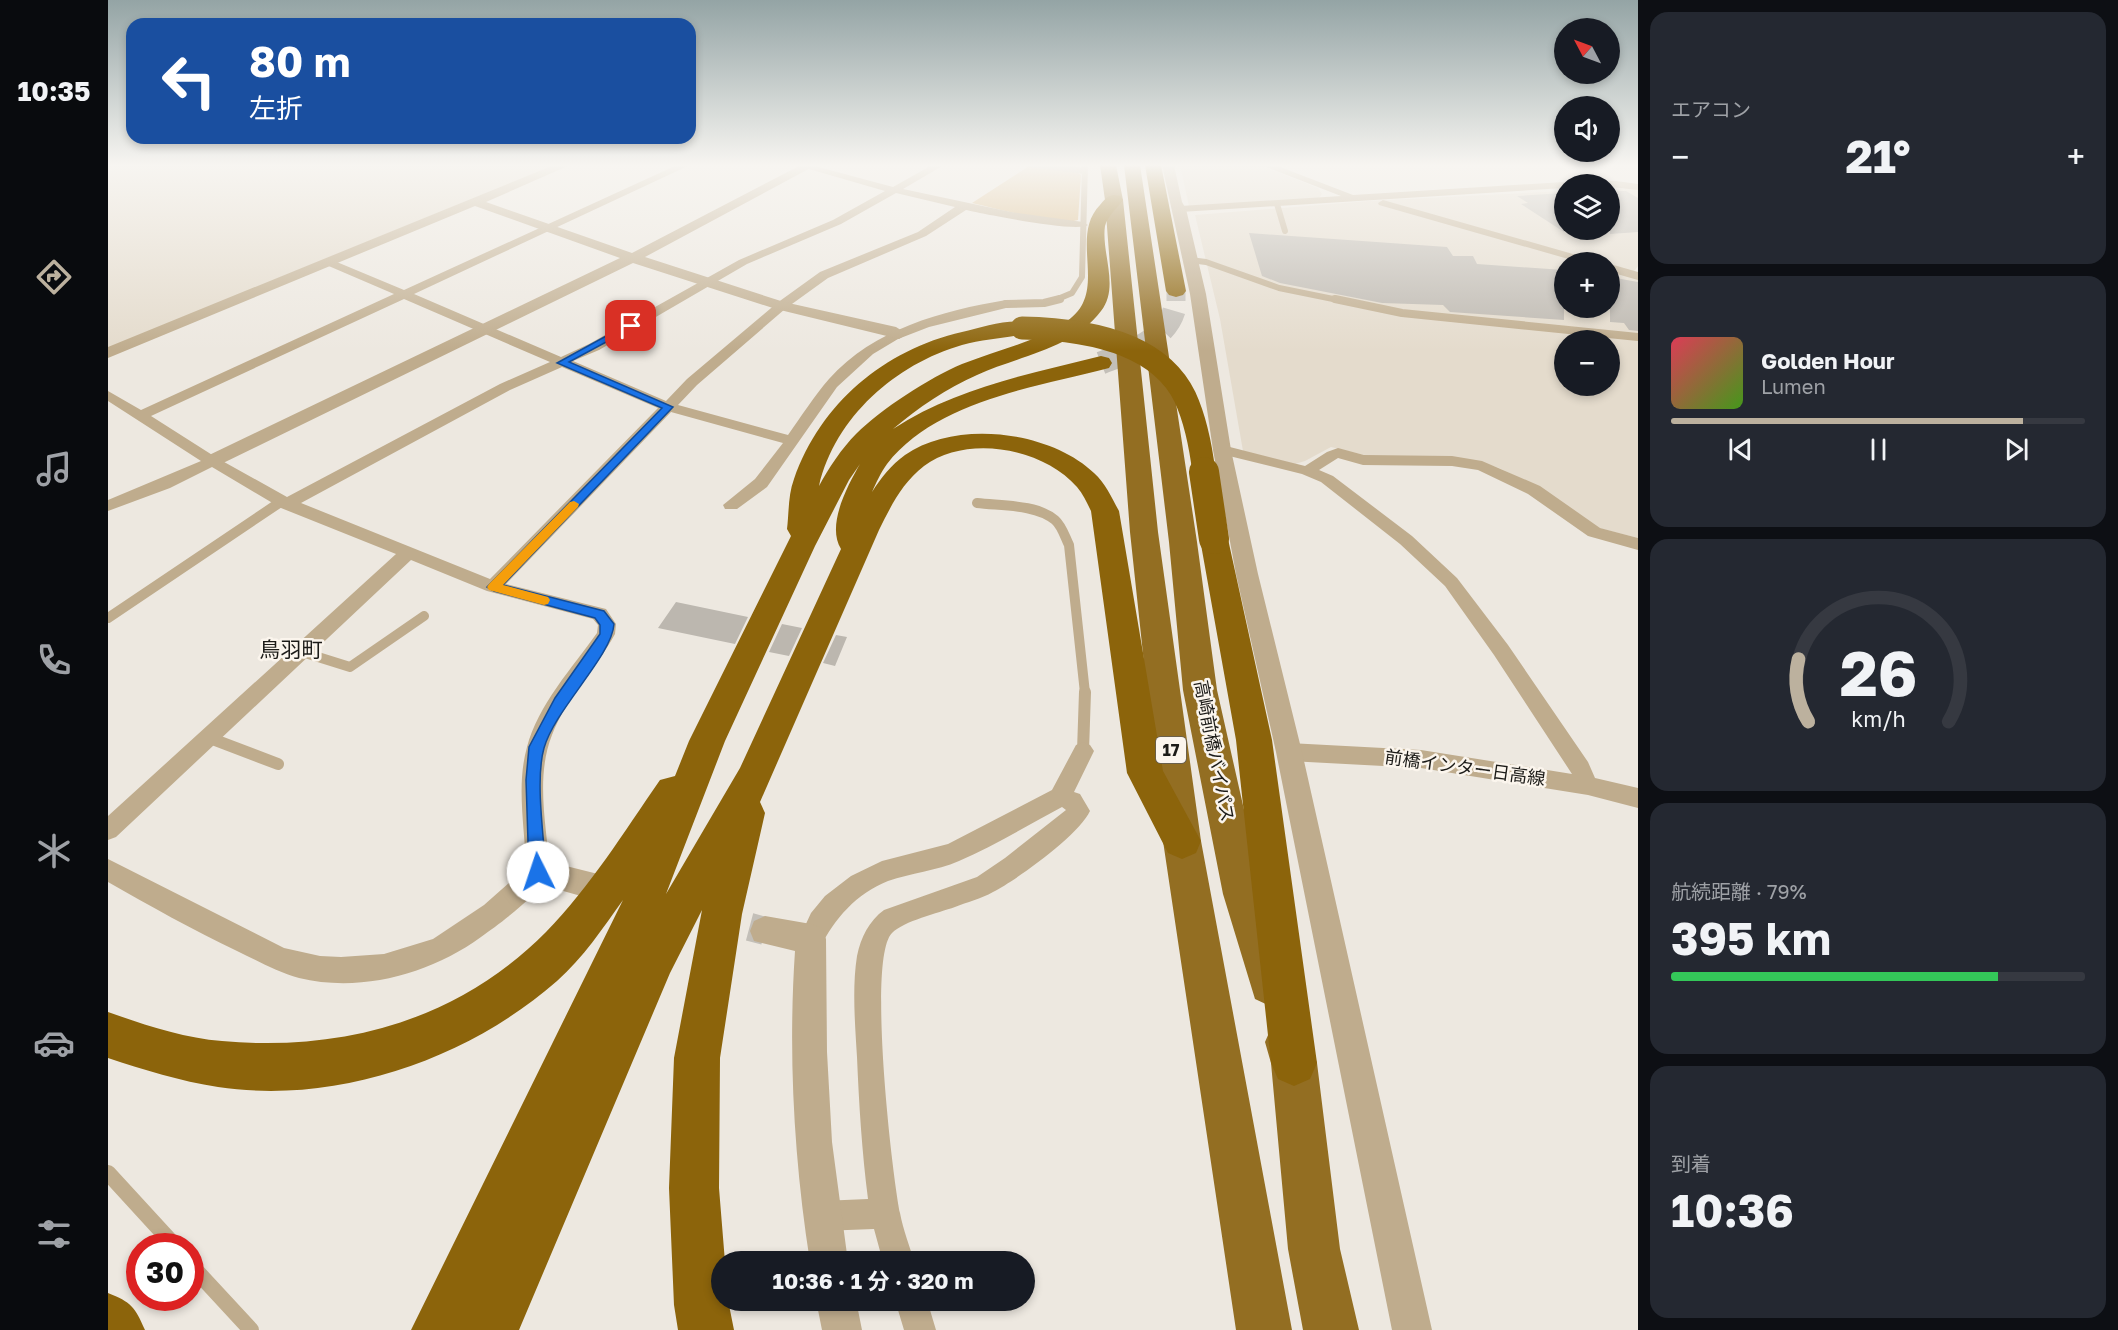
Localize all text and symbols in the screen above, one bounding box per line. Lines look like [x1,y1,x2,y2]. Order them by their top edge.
north arrow [1554,18,1620,84]
map controls [1554,18,1620,396]
text: 80 m [249,36,350,86]
icon: left [150,42,228,120]
text: 10:35 [17,75,91,107]
text: 左折 [249,92,303,124]
button: sound [1554,96,1620,162]
text: エアコン [1671,97,1751,121]
text: 21° [1845,129,1911,183]
text: − [1671,137,1689,176]
text: + [2067,137,2085,176]
button: layers [1554,174,1620,240]
button: + [1554,252,1620,318]
icon: directions [33,256,75,298]
pin [605,300,656,351]
icon: arrive [614,309,647,342]
button: − [1554,330,1620,396]
text: Golden Hour [1761,347,1895,374]
text: Lumen [1761,374,1826,398]
icon: previous [1724,433,1757,466]
icon: pause [1862,433,1895,466]
icon: next [2000,433,2033,466]
icon: music [33,448,75,490]
text: 26 [1839,635,1917,710]
district label: 鳥羽町 [260,636,323,662]
icon: phone [33,639,75,681]
street label: 高崎前橋バイパス [1190,678,1239,823]
text: km/h [1851,706,1905,732]
road number: 17 [1156,737,1186,763]
street label: 前橋インター日高線 [1383,745,1547,789]
icon: climate [33,830,75,872]
position arrow [506,840,570,904]
text: 航続距離 · 79% [1671,879,1807,903]
text: 395 km [1671,911,1831,965]
icon: car [33,1022,75,1064]
text: 到着 [1671,1151,1711,1175]
text: 10:36 [1671,1183,1794,1237]
icon: filters [33,1213,75,1255]
speed limit sign: 30 [126,1233,204,1311]
text: 10:36 · 1 分 · 320 m [773,1267,973,1294]

